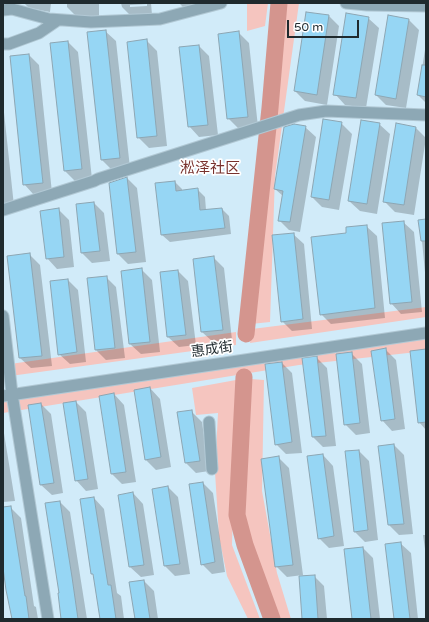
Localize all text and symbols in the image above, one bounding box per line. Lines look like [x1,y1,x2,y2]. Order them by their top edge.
scale bar [289,12,361,38]
text: 50 m [294,20,323,34]
district label: 淞泽社区 [180,160,240,178]
street label: 惠成街 [190,339,234,361]

